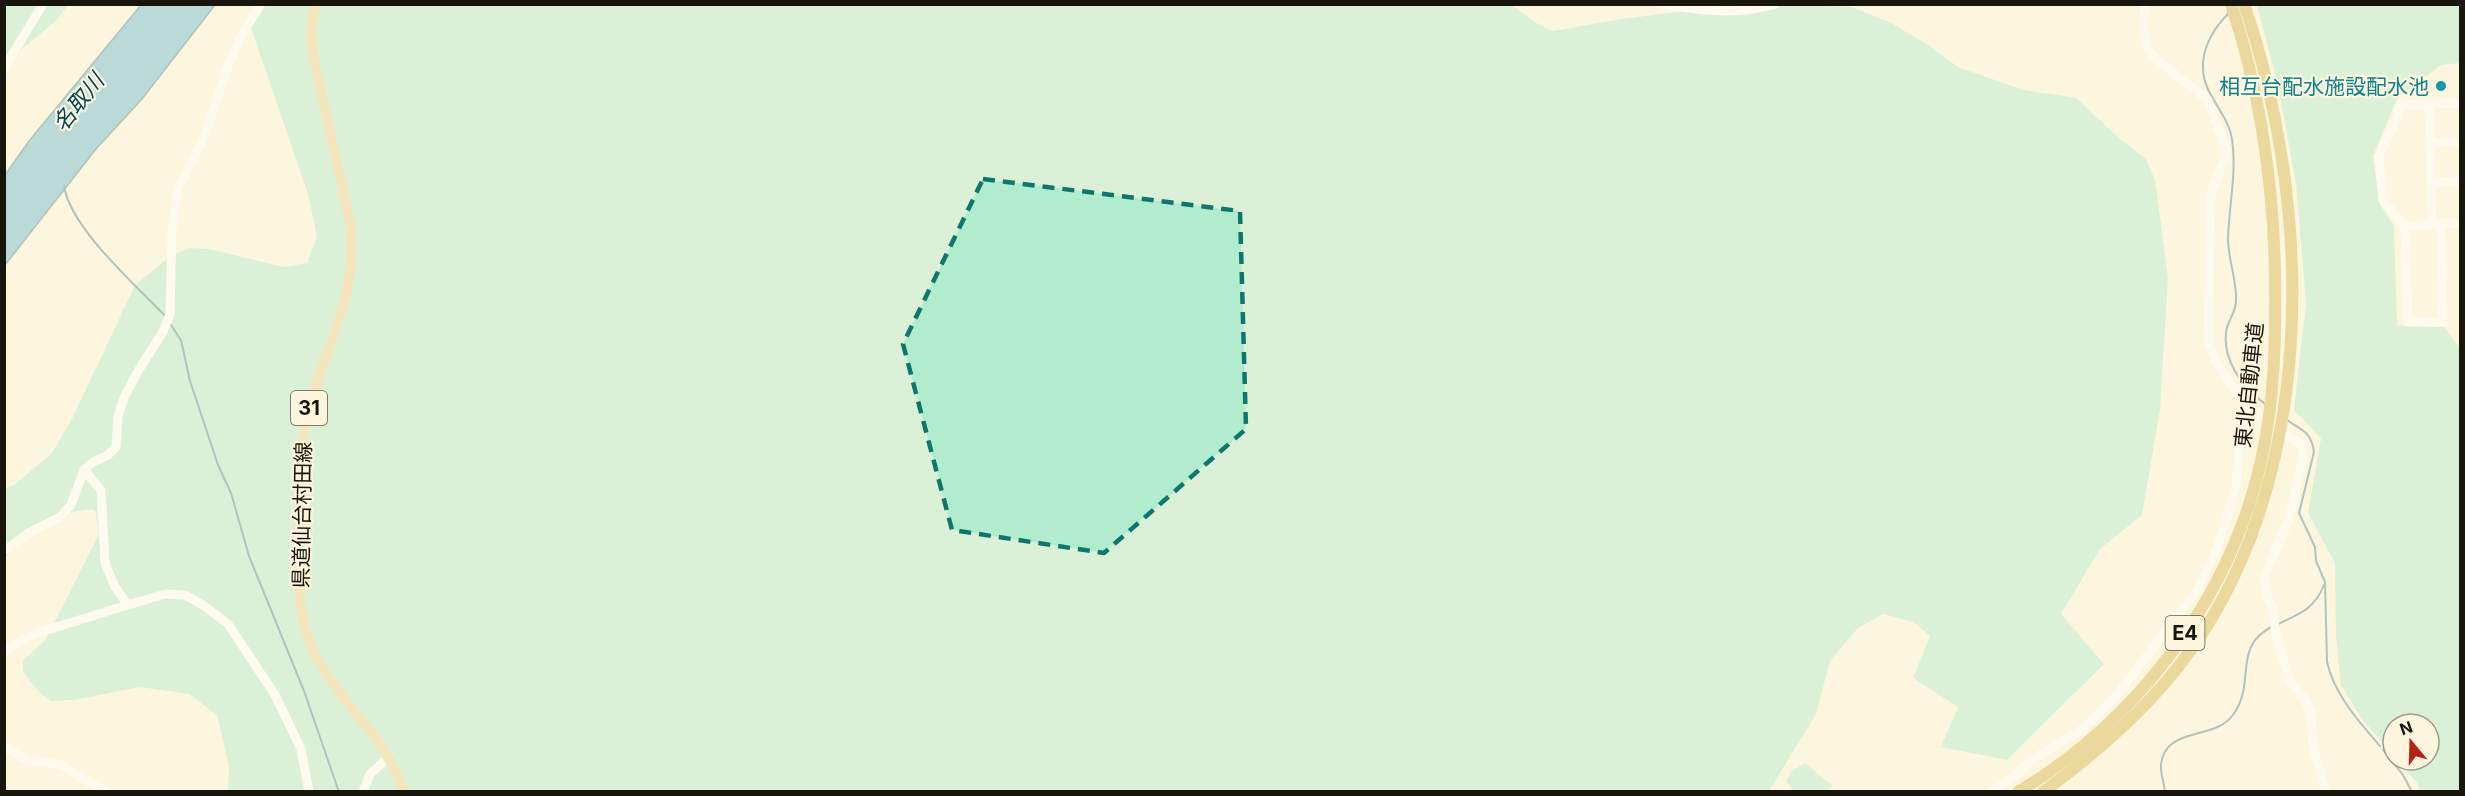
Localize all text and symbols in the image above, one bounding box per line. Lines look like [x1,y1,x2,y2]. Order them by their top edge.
water label: 名取川 [47,67,110,136]
place label: 相互台配水施設配水池 [2219,74,2429,99]
marker: 相互台配水施設配水池 [2434,79,2448,93]
street label: 東北自動車道 [2230,321,2268,449]
road number: 31 [291,391,327,425]
street label: 県道仙台村田線 [288,441,316,589]
road number: E4 [2166,616,2204,650]
north arrow [2381,712,2441,772]
text: N [2397,716,2415,739]

